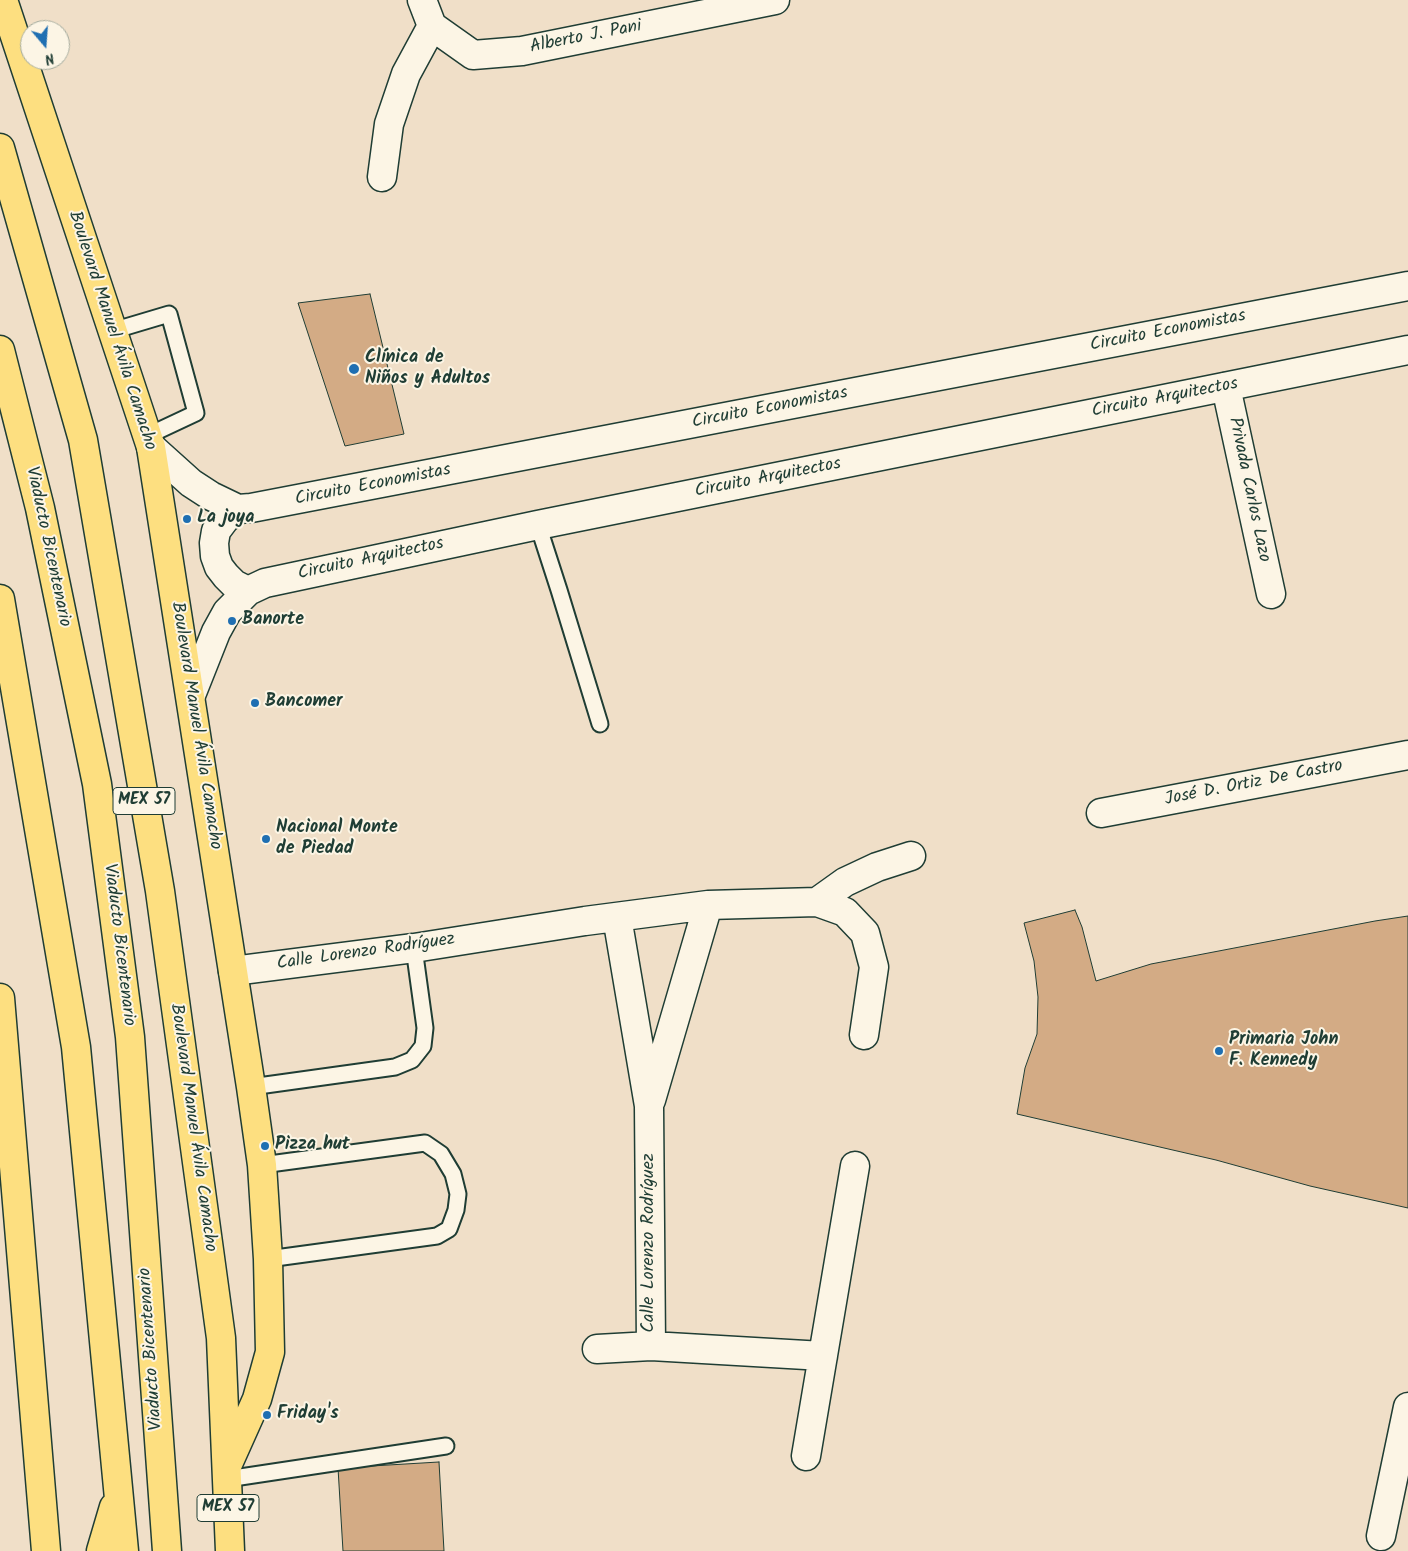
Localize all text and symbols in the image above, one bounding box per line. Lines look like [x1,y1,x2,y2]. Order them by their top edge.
street label: Alberto J. Pani [528,17,644,59]
north arrow [20,20,70,70]
text: N [42,46,57,70]
street label: Boulevard Manuel Ávila Camacho [62,209,160,453]
street label: Circuito Economistas [1088,306,1248,358]
place label: Clínica de Niños y Adultos [365,348,490,390]
marker: Clínica de Niños y Adultos [347,362,361,376]
street label: Circuito Arquitectos [1090,374,1240,424]
street label: Circuito Economistas [690,383,850,435]
street label: Privada Carlos Lazo [1222,416,1274,564]
street label: Circuito Arquitectos [693,454,843,504]
street label: Circuito Economistas [293,460,453,512]
street label: Viaducto Bicentenario [19,465,75,629]
place label: La joya [197,508,254,530]
marker: La joya [181,513,193,525]
street label: Circuito Arquitectos [296,534,446,586]
street label: Boulevard Manuel Ávila Camacho [165,601,225,851]
place label: Banorte [242,610,304,632]
marker: Banorte [226,615,238,627]
place label: Bancomer [265,692,342,714]
marker: Bancomer [249,697,261,709]
street label: José D. Ortiz De Castro [1163,756,1345,812]
road number: MEX 57 [113,788,175,814]
place label: Nacional Monte de Piedad [276,818,398,861]
marker: Nacional Monte de Piedad [260,833,272,845]
street label: Viaducto Bicentenario [97,863,139,1027]
street label: Calle Lorenzo Rodríguez [276,930,456,976]
street label: Boulevard Manuel Ávila Camacho [164,1003,220,1253]
place label: Primaria John F. Kennedy [1229,1030,1338,1072]
marker: Primaria John F. Kennedy [1213,1045,1225,1057]
place label: Pizza hut [275,1135,350,1157]
marker: Pizza hut [259,1140,271,1152]
street label: Calle Lorenzo Rodríguez [639,1153,661,1333]
street label: Viaducto Bicentenario [136,1267,168,1431]
place label: Friday's [277,1404,339,1426]
marker: Friday's [261,1409,273,1421]
road number: MEX 57 [197,1495,259,1522]

